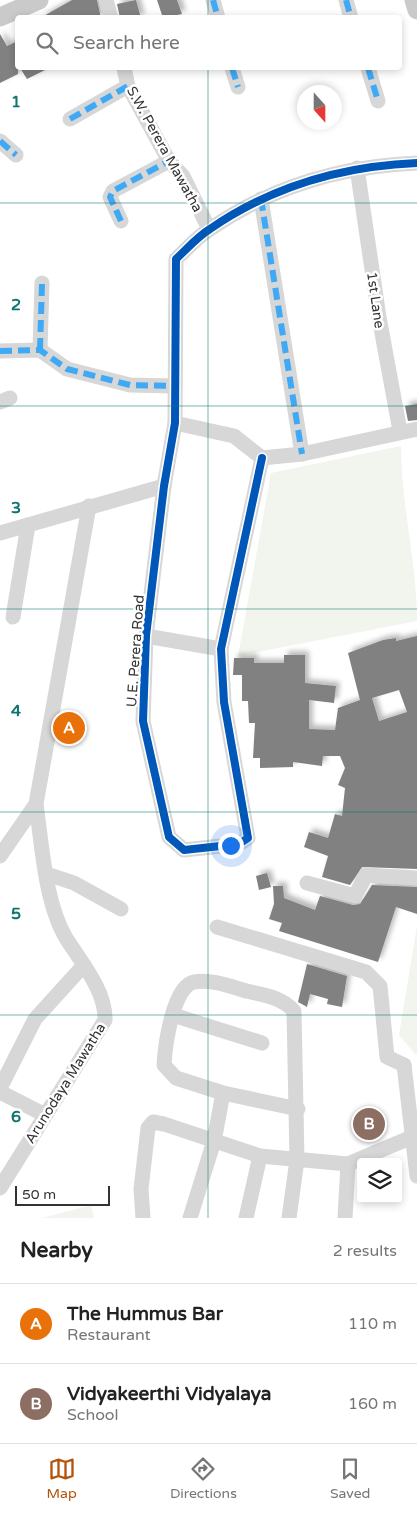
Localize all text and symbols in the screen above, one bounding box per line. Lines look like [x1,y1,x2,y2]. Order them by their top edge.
search box [15,15,402,70]
icon: search [33,29,61,57]
text: Search here [73,32,180,54]
street label: S.W. Perera Mawatha [123,83,206,215]
north arrow [297,85,342,130]
text: 1 [11,92,21,112]
street label: 1st Lane [363,271,388,329]
text: 2 [11,295,21,315]
text: 3 [11,498,21,518]
street label: U.E. Perera Road [123,594,148,708]
text: 4 [11,701,21,721]
pin: A [53,709,85,747]
your location [218,833,244,859]
text: 5 [11,904,21,924]
street label: Arunodaya Mawatha [22,1020,109,1147]
pin: B [353,1105,385,1143]
text: 6 [11,1107,21,1127]
map controls [357,1158,402,1203]
button: layers [357,1158,402,1203]
scale bar [15,1183,110,1206]
text: 50 m [22,1186,56,1203]
text: Nearby [20,1238,93,1263]
text: 2 results [333,1241,397,1261]
text: The Hummus Bar [67,1303,223,1325]
text: A [30,1314,42,1334]
text: 110 m [348,1314,397,1334]
text: Restaurant [67,1325,151,1345]
text: Vidyakeerthi Vidyalaya [67,1383,271,1405]
text: B [30,1394,42,1414]
text: 160 m [348,1394,397,1414]
text: School [67,1405,119,1425]
tab: Map [47,1455,77,1502]
tab: Directions [170,1455,237,1502]
tab: Saved [330,1455,370,1502]

